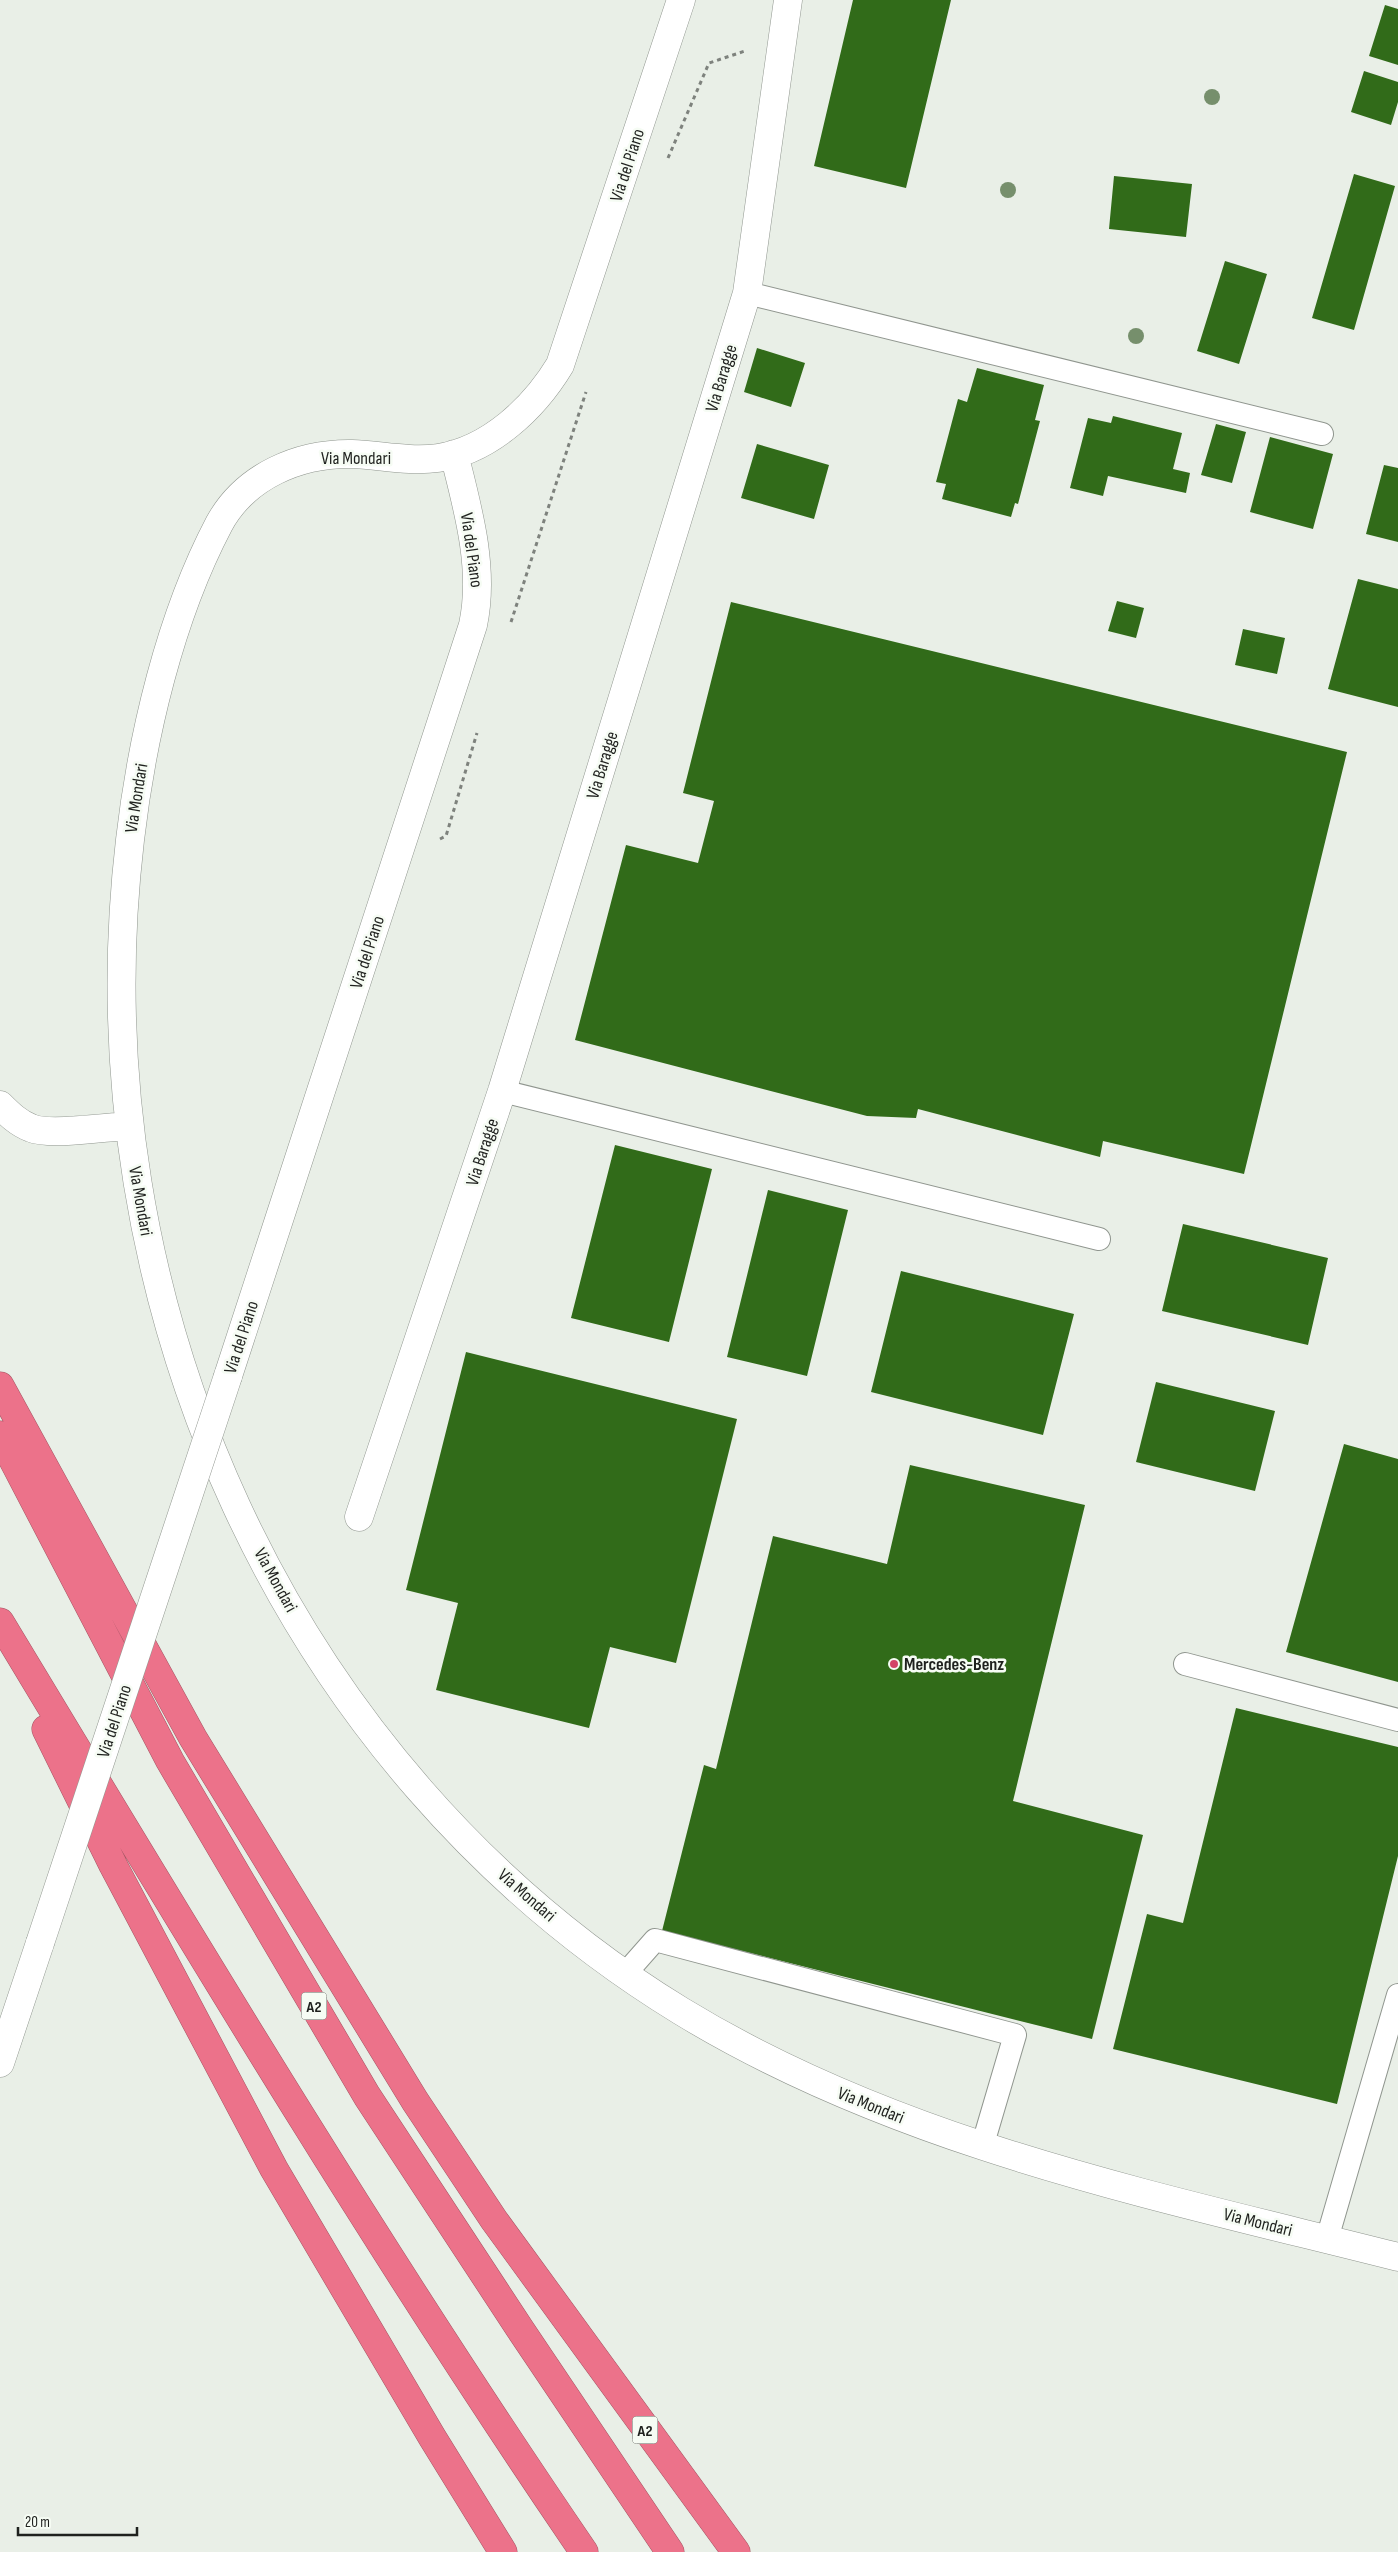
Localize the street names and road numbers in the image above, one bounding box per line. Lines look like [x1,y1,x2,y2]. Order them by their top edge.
street label: Via del Piano [606,126,649,204]
street label: Via Baragge [701,342,742,414]
street label: Via Mondari [321,448,391,469]
street label: Via del Piano [456,511,487,589]
street label: Via Baragge [582,729,623,801]
street label: Via Mondari [121,762,152,834]
street label: Via del Piano [346,913,389,991]
street label: Via Baragge [462,1116,503,1188]
street label: Via Mondari [124,1165,157,1237]
street label: Via del Piano [220,1298,263,1376]
street label: Via Mondari [249,1545,302,1616]
street label: Via del Piano [93,1682,136,1760]
street label: Via Mondari [493,1864,560,1926]
road number: A2 [302,1992,326,2020]
street label: Via Mondari [834,2083,907,2128]
street label: Via Mondari [1221,2204,1294,2241]
road number: A2 [632,2416,658,2444]

